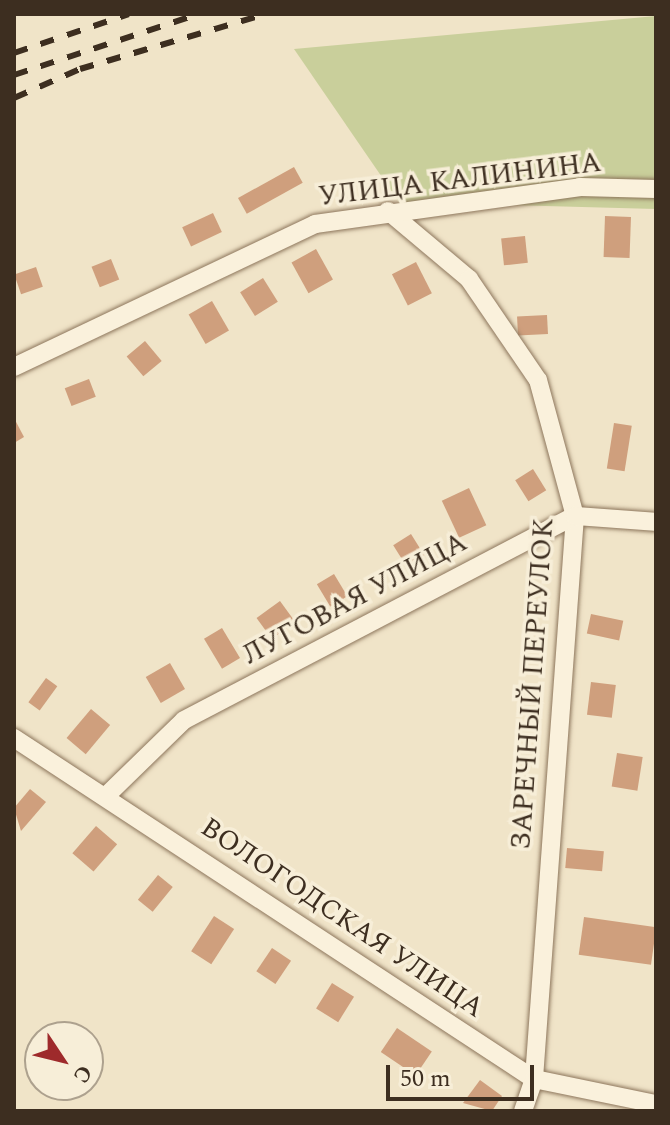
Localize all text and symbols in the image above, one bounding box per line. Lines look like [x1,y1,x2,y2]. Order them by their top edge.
street label: УЛИЦА КАЛИНИНА [317,146,603,214]
street label: ЗАРЕЧНЫЙ ПЕРЕУЛОК [505,517,561,851]
street label: ЛУГОВАЯ УЛИЦА [237,526,473,672]
street label: ВОЛОГОДСКАЯ УЛИЦА [194,811,490,1025]
north arrow [24,1021,104,1101]
scale bar [390,1049,538,1099]
text: С [64,1058,100,1090]
text: 50 m [400,1061,451,1097]

